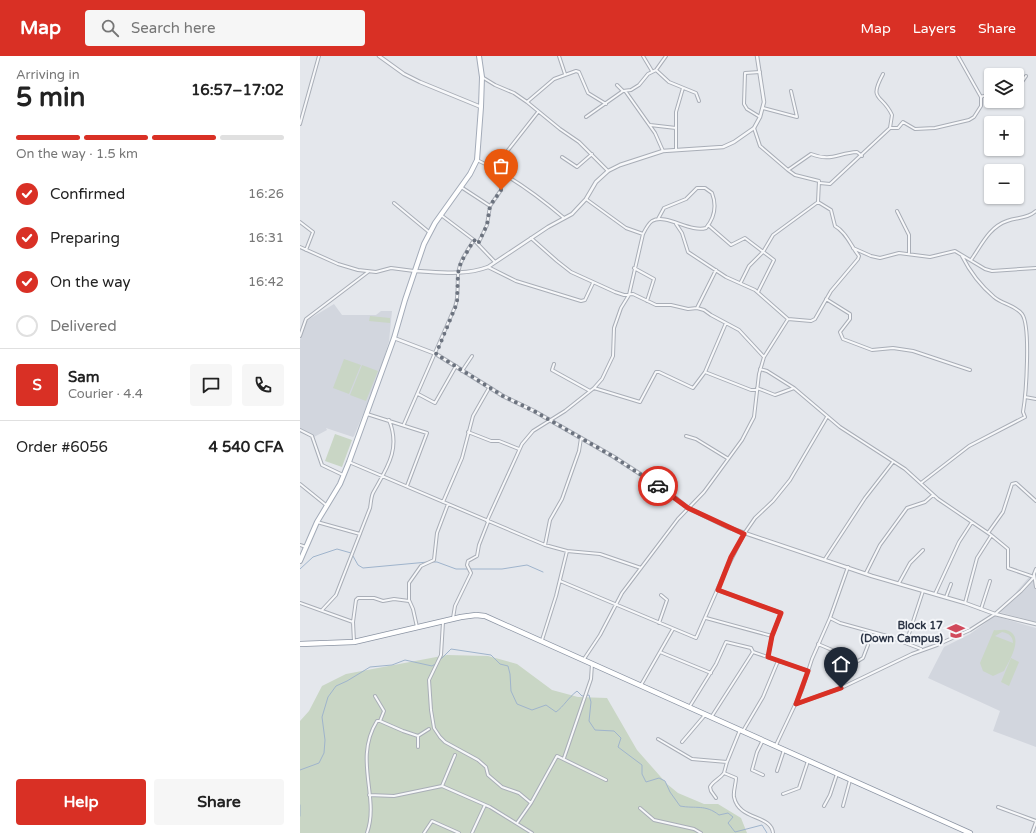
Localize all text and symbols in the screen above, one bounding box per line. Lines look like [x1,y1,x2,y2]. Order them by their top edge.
search box [85,10,365,46]
text: Map [20,17,61,39]
icon: search [99,17,121,39]
text: Search here [131,19,215,37]
text: Map [861,20,891,37]
text: Layers [913,20,956,37]
text: Share [978,20,1016,37]
text: Arriving in [16,67,80,83]
map controls [984,68,1024,204]
button: layers [984,68,1024,108]
text: 16:57–17:02 [191,81,284,99]
text: 5 min [16,82,85,113]
button: + [984,116,1024,156]
text: On the way · 1.5 km [16,146,138,162]
pin [484,149,518,190]
icon: bag [490,155,512,177]
button: − [984,164,1024,204]
icon: check [16,183,38,205]
text: Confirmed [50,185,125,203]
text: 16:26 [248,186,284,202]
icon: check [16,227,38,249]
text: Preparing [50,229,120,247]
text: 16:31 [248,230,284,246]
icon: check [16,271,38,293]
text: On the way [50,273,130,291]
text: 16:42 [248,274,284,290]
text: Delivered [50,317,117,335]
button: chat [190,364,232,406]
button: phone [242,364,284,406]
text: Sam [68,368,99,386]
text: S [32,376,42,394]
text: Courier · 4.4 [68,386,143,402]
text: Order #6056 [16,438,108,456]
text: 4 540 CFA [209,438,284,456]
courier [638,466,678,506]
icon: car [647,475,669,497]
place label: Block 17 (Down Campus) [860,619,944,646]
school or university icon: Block 17 (Down Campus) [946,621,966,641]
pin [824,647,858,688]
icon: home [830,653,852,675]
button: Help [16,779,146,825]
button: Share [154,779,284,825]

